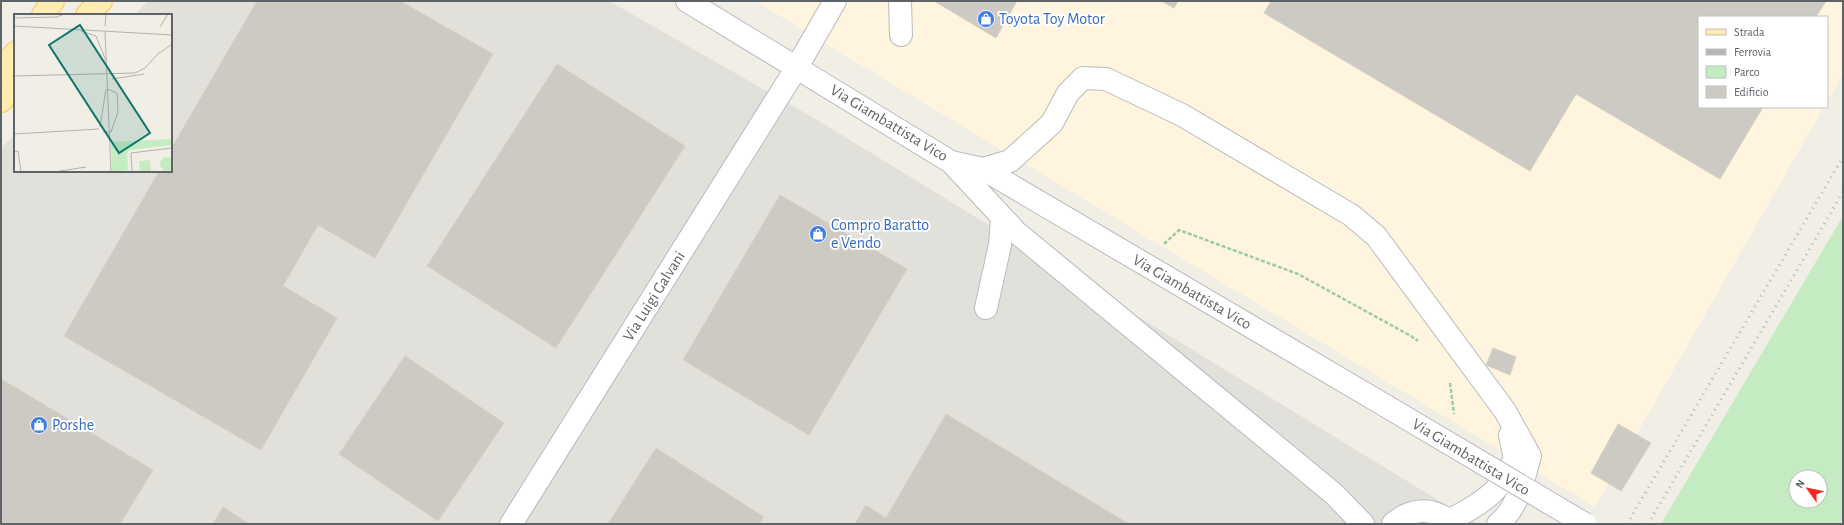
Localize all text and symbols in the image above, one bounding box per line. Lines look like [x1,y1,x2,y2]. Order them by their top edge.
shop icon: Toyota Toy Motor [976,9,996,29]
place label: Toyota Toy Motor [999,11,1106,28]
inset map [14,14,172,172]
legend [1698,16,1828,108]
text: Strada [1734,26,1765,38]
text: Ferrovia [1734,46,1772,58]
text: Parco [1734,66,1760,78]
street label: Via Giambattista Vico [827,82,951,164]
text: Edificio [1734,86,1769,98]
place label: Compro Baratto e Vendo [831,217,929,251]
shop icon: Compro Baratto e Vendo [808,224,828,244]
street label: Via Luigi Galvani [620,248,688,344]
street label: Via Giambattista Vico [1130,252,1254,333]
shop icon: Porshe [29,415,49,435]
street label: Via Giambattista Vico [1409,416,1533,498]
place label: Porshe [52,417,94,433]
north arrow [1788,469,1828,509]
text: N [1793,478,1807,490]

